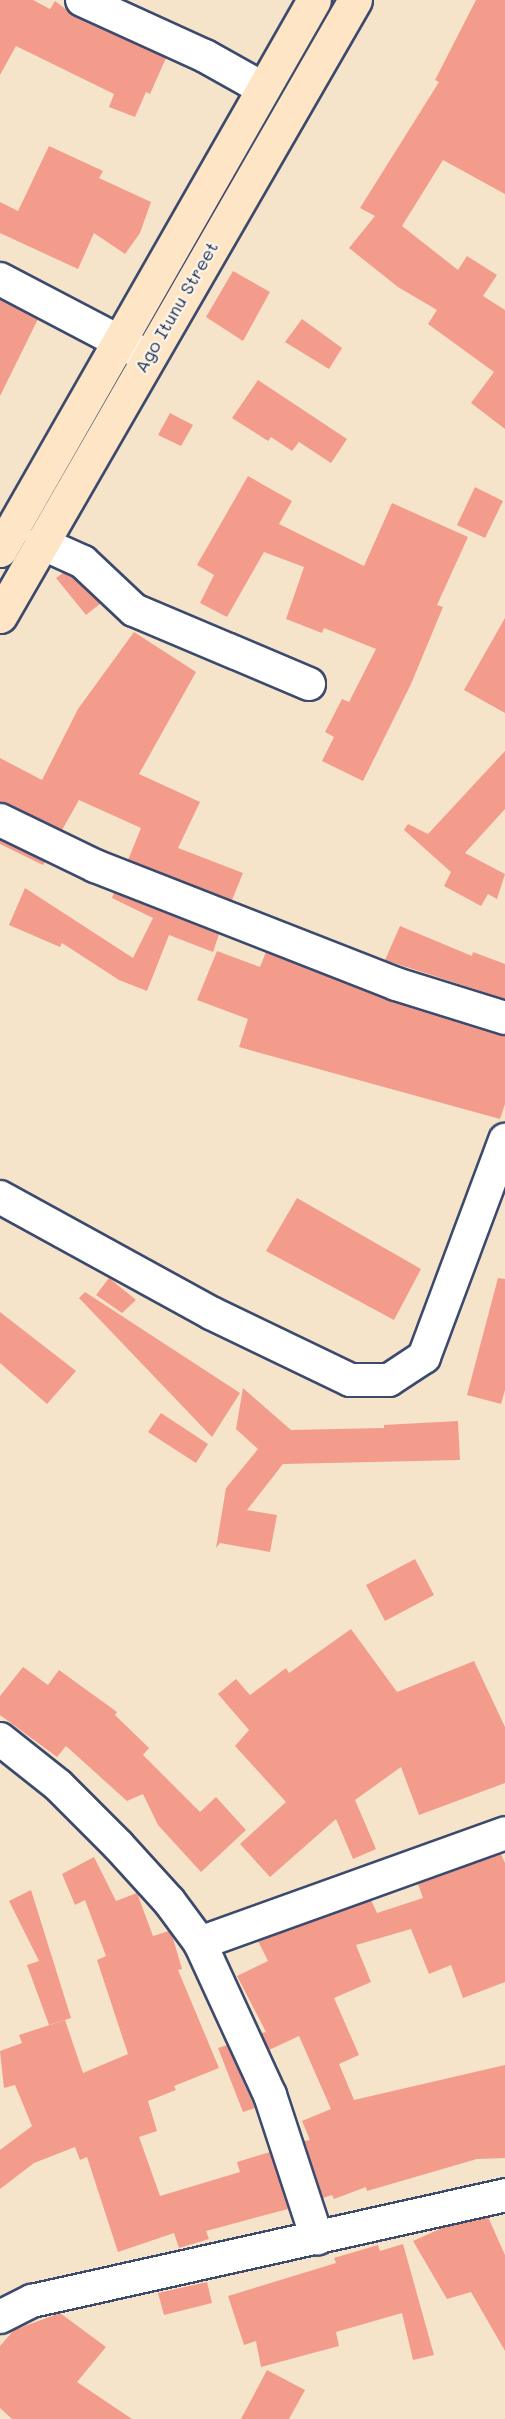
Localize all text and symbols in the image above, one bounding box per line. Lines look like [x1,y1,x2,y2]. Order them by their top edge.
street label: Ago Itunu Street [130,238,222,376]

